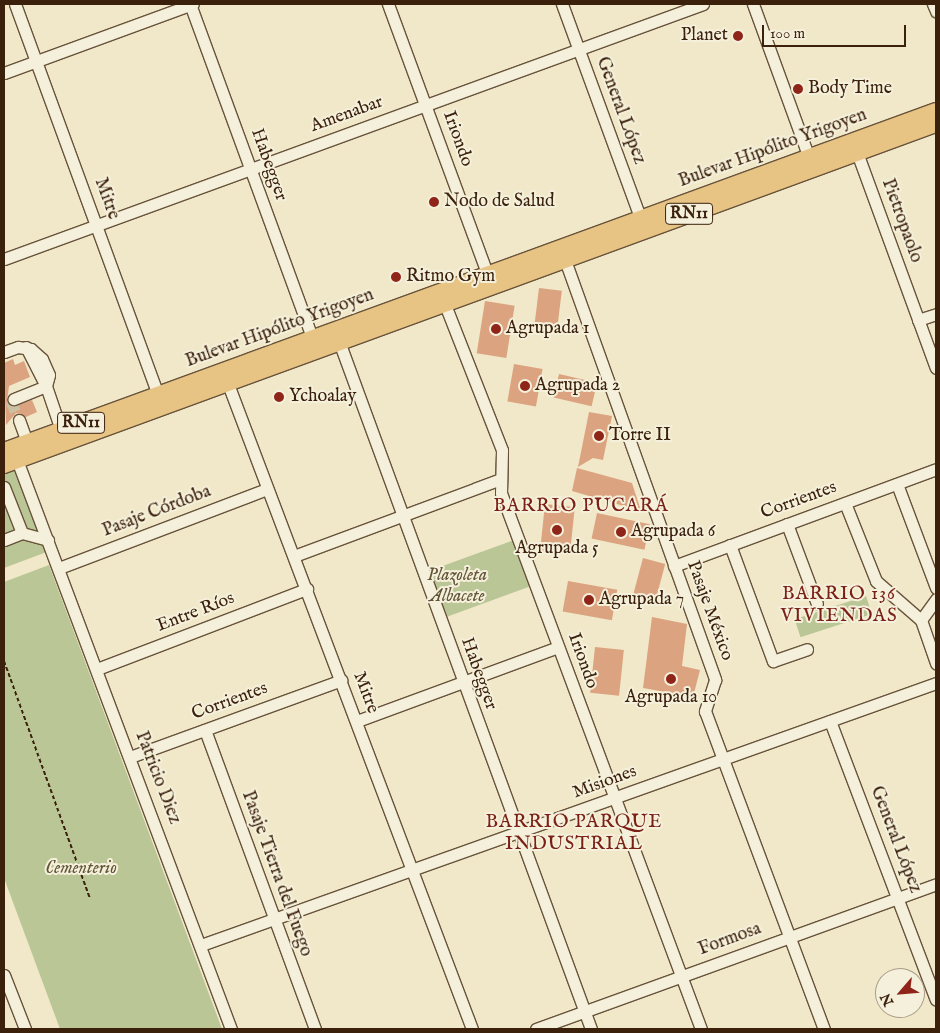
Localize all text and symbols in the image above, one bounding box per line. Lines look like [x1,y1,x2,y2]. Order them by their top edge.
scale bar [765,15,909,47]
text: 100 m [770,24,805,43]
place label: Planet [681,25,728,47]
marker: Planet [732,30,744,42]
street label: General López [591,54,649,168]
place label: Body Time [808,78,892,100]
marker: Body Time [792,83,804,95]
street label: Amenabar [308,92,386,138]
street label: Bulevar Hipólito Yrigoyen [676,105,870,193]
street label: Iriondo [437,108,477,170]
street label: Habegger [245,126,291,204]
street label: Mitre [89,175,123,223]
street label: Pietropaolo [876,176,926,266]
place label: Nodo de Salud [444,191,555,213]
marker: Nodo de Salud [428,196,440,208]
road number: RN11 [664,200,714,228]
place label: Ritmo Gym [406,266,495,288]
marker: Ritmo Gym [390,271,402,283]
street label: Bulevar Hipólito Yrigoyen [183,285,377,373]
place label: Agrupada 1 [506,318,589,340]
marker: Agrupada 1 [490,323,502,335]
place label: Agrupada 2 [535,375,620,397]
marker: Agrupada 2 [519,380,531,392]
place label: Ychoalay [289,386,356,408]
marker: Ychoalay [273,391,285,403]
road number: RN11 [56,409,106,436]
place label: Torre II [609,425,671,447]
marker: Torre II [593,430,605,442]
street label: Corrientes [758,477,840,525]
street label: Pasaje Córdoba [100,481,214,543]
district label: BARRIO PUCARÁ [492,496,670,518]
place label: Agrupada 6 [631,521,715,543]
marker: Agrupada 5 [551,524,563,536]
marker: Agrupada 6 [615,526,627,538]
place label: Agrupada 5 [515,538,599,560]
street label: Pasaje México [681,558,737,664]
park label: Plazoleta Albacete [427,566,487,608]
district label: BARRIO 136 VIVIENDAS [779,584,899,628]
street label: Entre Ríos [154,588,238,638]
place label: Agrupada 7 [599,589,684,611]
marker: Agrupada 7 [583,594,595,606]
street label: Iriondo [562,630,602,692]
street label: Habegger [455,635,501,713]
street label: Mitre [347,669,383,717]
marker: Agrupada 10 [665,673,677,685]
street label: Corrientes [189,678,271,726]
place label: Agrupada 10 [625,687,717,709]
street label: Patricio Diez [129,729,185,827]
street label: Misiones [570,761,640,805]
street label: General López [865,784,925,896]
street label: Pasaje Tierra del Fuego [236,788,316,960]
district label: BARRIO PARQUE INDUSTRIAL [484,812,664,856]
park label: Cementerio [45,858,117,880]
street label: Formosa [696,919,764,961]
north arrow [875,968,925,1018]
text: N [877,990,898,1009]

